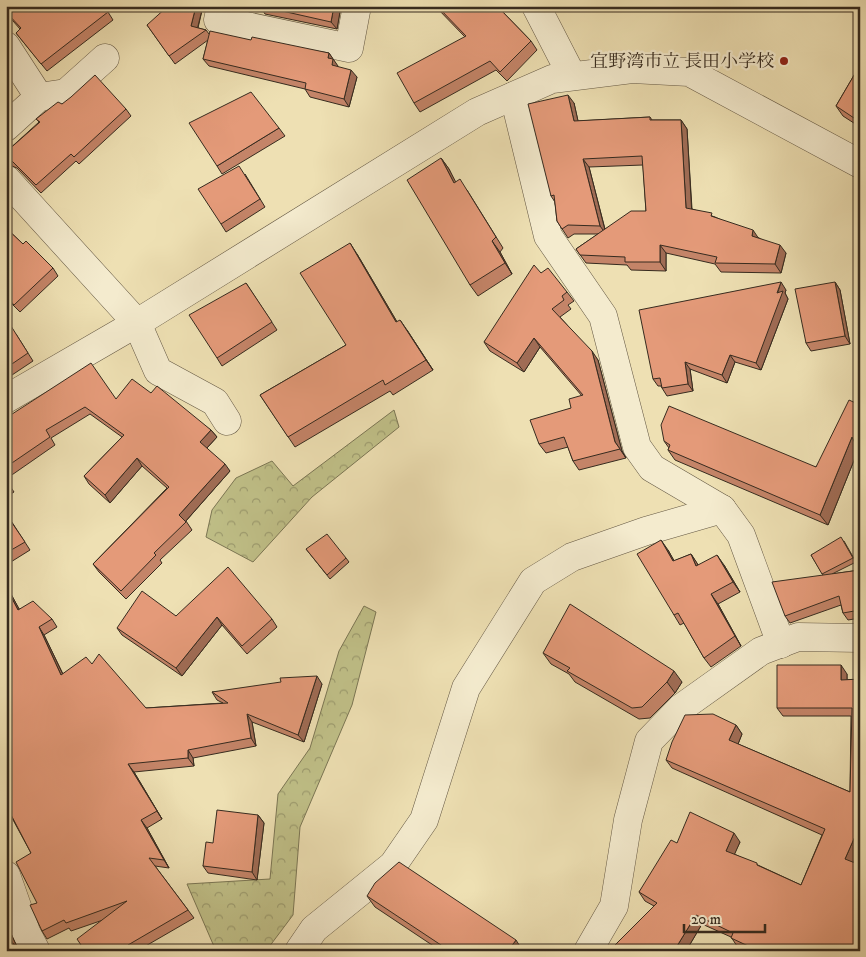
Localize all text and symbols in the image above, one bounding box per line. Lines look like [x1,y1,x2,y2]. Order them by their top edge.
place label: 宜野湾市立 長田小学校 [590,51,774,73]
marker: 宜野湾市立 長田小学校 [778,55,790,67]
scale bar [684,902,765,934]
text: 20 m [691,910,721,929]

